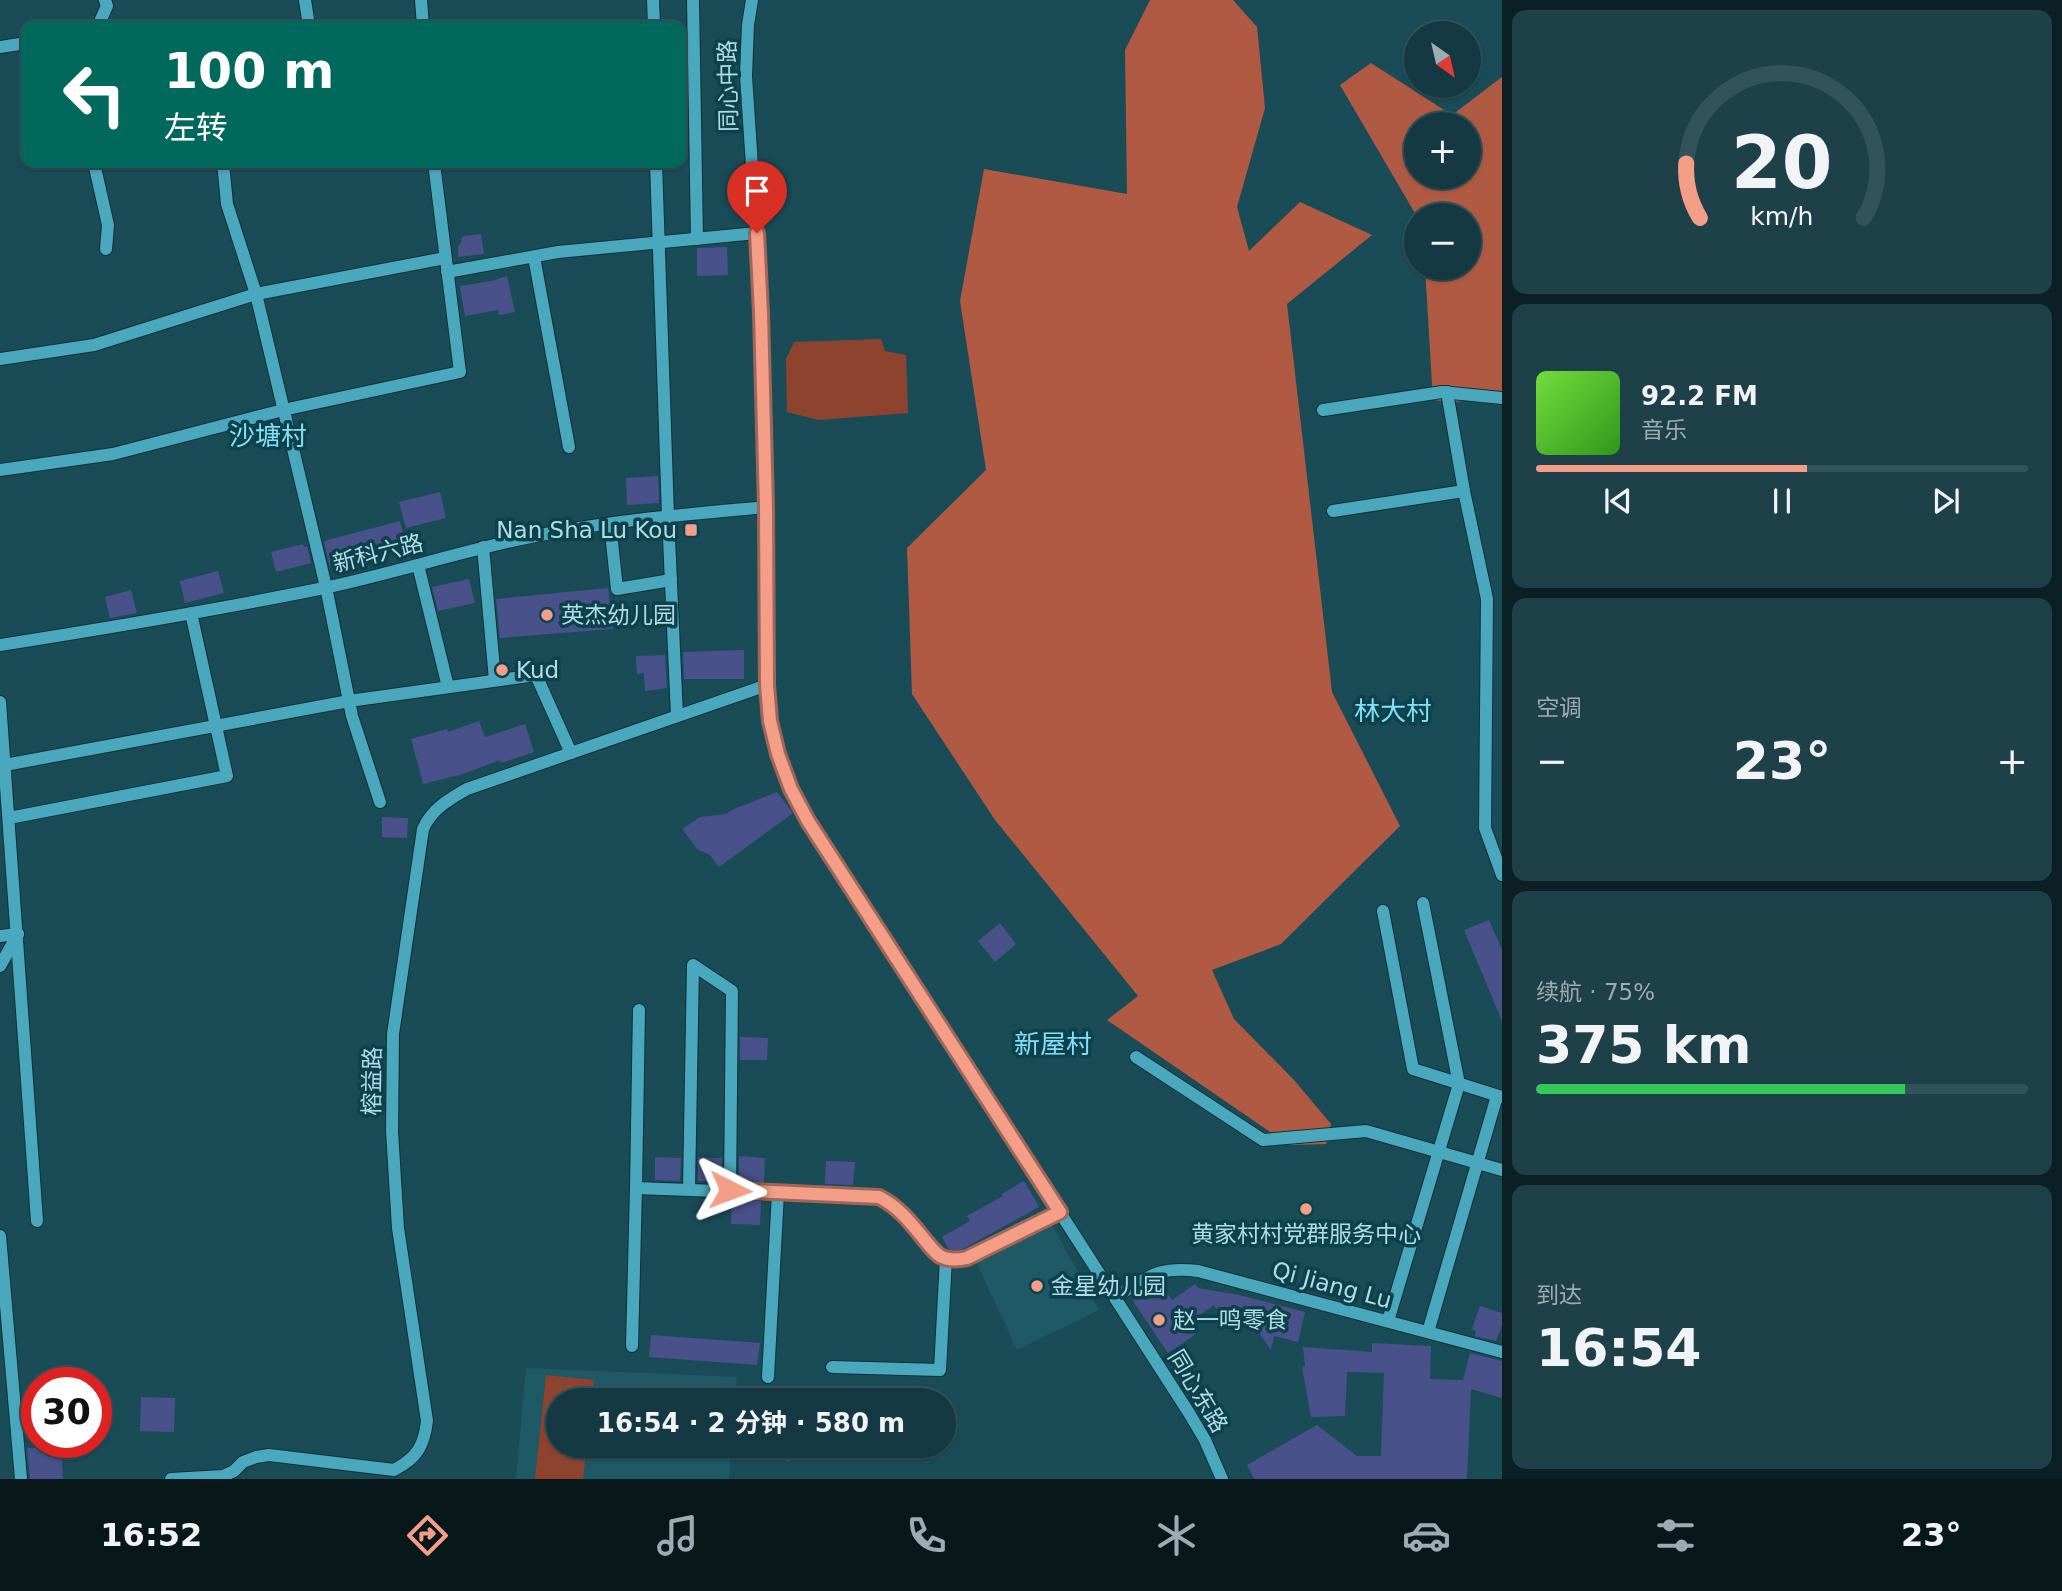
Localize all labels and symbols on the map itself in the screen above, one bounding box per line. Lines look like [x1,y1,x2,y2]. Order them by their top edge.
north arrow [1404,21,1480,98]
street label: 同心中路 [714,40,742,132]
pin [727,161,787,233]
district label: 沙塘村 [229,421,307,451]
place label: Nan Sha Lu Kou [496,517,677,543]
marker: Nan Sha Lu Kou [683,522,699,538]
street label: 新科六路 [330,529,426,577]
place label: 英杰幼儿园 [561,602,676,628]
marker: 英杰幼儿园 [539,607,555,623]
place label: Kud [516,657,559,683]
marker: Kud [494,662,510,678]
district label: 林大村 [1354,696,1432,726]
district label: 新屋村 [1014,1029,1092,1059]
street label: 榕益路 [358,1046,386,1116]
position arrow [693,1153,767,1227]
marker: 黄家村村党群服务中心 [1298,1201,1314,1217]
place label: 黄家村村党群服务中心 [1191,1221,1421,1247]
street label: Qi Jiang Lu [1269,1257,1395,1313]
place label: 金星幼儿园 [1051,1273,1166,1299]
marker: 金星幼儿园 [1029,1278,1045,1294]
place label: 赵一鸣零食 [1173,1307,1288,1333]
marker: 赵一鸣零食 [1151,1312,1167,1328]
street label: 同心东路 [1163,1345,1233,1437]
speed limit sign: 30 [21,1367,112,1458]

